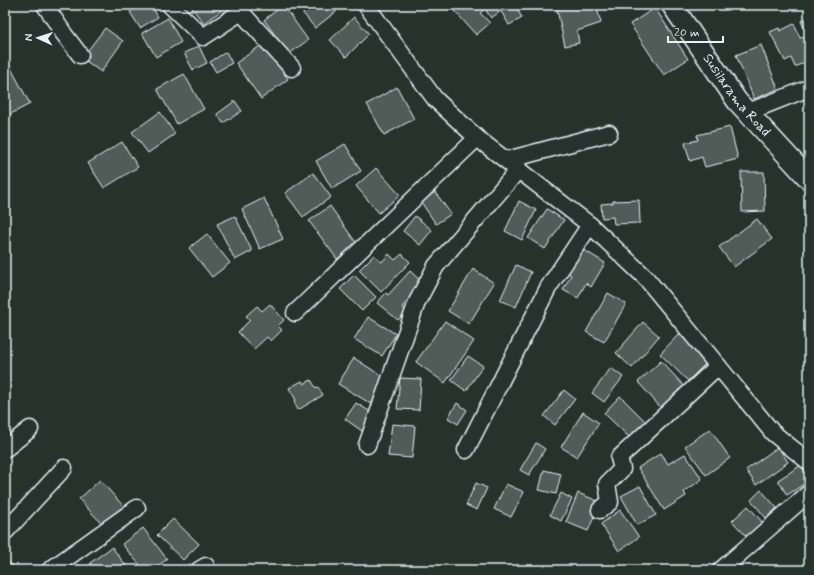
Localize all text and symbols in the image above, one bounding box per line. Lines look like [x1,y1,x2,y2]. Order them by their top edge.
north arrow [18,18,58,58]
scale bar [668,18,723,44]
text: 20 m [674,25,700,41]
text: N [22,34,36,42]
street label: Susilarama Road [698,50,774,141]

